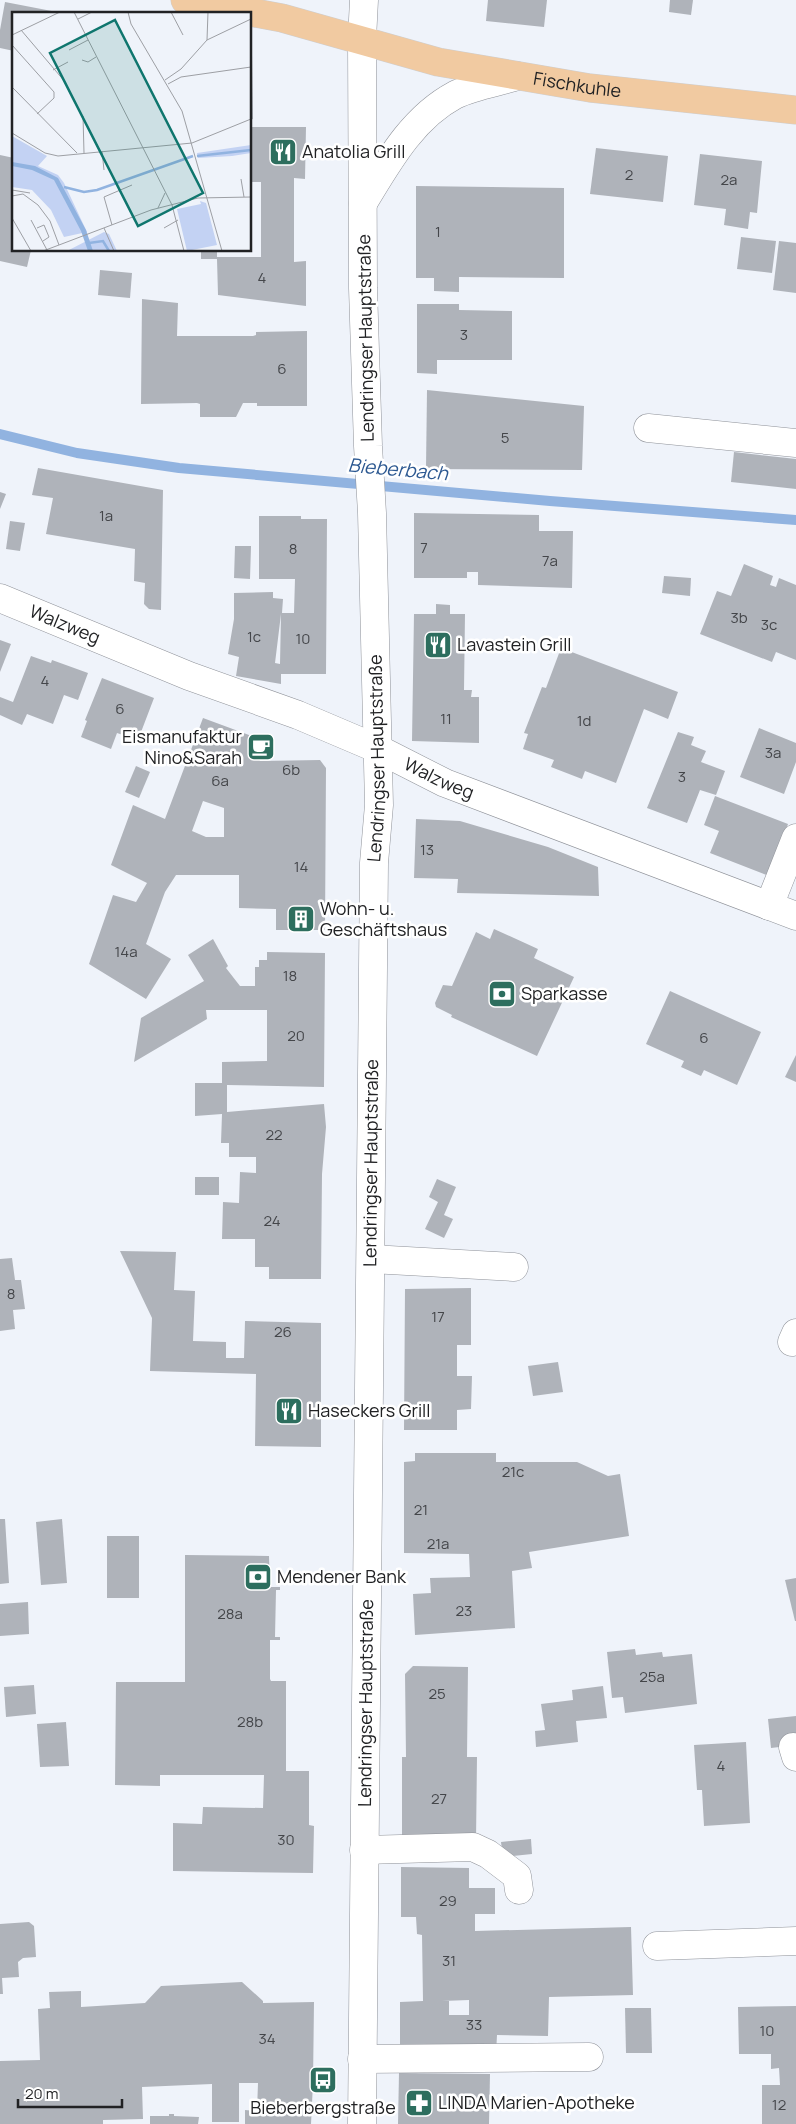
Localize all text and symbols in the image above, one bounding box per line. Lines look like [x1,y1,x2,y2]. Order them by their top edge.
inset map [12,12,251,251]
street label: Fischkuhle [532,66,622,102]
restaurant icon: Anatolia Grill [268,137,298,167]
place label: Anatolia Grill [302,139,405,163]
house number: 2 [625,164,633,185]
house number: 2a [721,169,737,190]
house number: 1 [435,221,441,242]
street label: Lendringser Hauptstraße [351,234,379,442]
house number: 4 [258,267,267,288]
house number: 3 [460,324,468,345]
house number: 6 [277,358,287,379]
house number: 5 [501,427,509,448]
water label: Bieberbach [347,452,450,486]
house number: 1a [99,505,113,526]
house number: 7 [420,537,428,558]
house number: 8 [289,538,297,559]
house number: 7a [542,550,558,571]
street label: Walzweg [26,598,104,649]
house number: 3b [730,607,748,628]
house number: 3c [761,614,777,635]
house number: 1c [247,626,261,647]
house number: 10 [296,628,311,649]
restaurant icon: Lavastein Grill [423,630,453,660]
place label: Lavastein Grill [457,632,572,656]
street label: Lendringser Hauptstraße [361,654,390,863]
house number: 4 [41,670,50,691]
house number: 6 [115,698,125,719]
house number: 11 [440,708,452,729]
house number: 1d [577,710,591,731]
place label: Eismanufaktur Nino&Sarah [122,724,242,769]
cafe icon: Eismanufaktur Nino&Sarah [246,732,276,762]
house number: 3a [765,742,781,763]
street label: Walzweg [400,751,478,804]
house number: 6b [282,759,300,780]
house number: 3 [678,766,686,787]
house number: 6a [211,770,229,791]
house number: 13 [420,839,434,860]
house number: 14 [294,856,308,877]
place label: Wohn- u. Geschäftshaus [320,896,447,941]
building icon: Wohn- u. Geschäftshaus [286,904,316,934]
house number: 14a [114,941,138,962]
house number: 18 [283,965,297,986]
bank icon: Sparkasse [487,979,517,1009]
place label: Sparkasse [521,981,608,1005]
house number: 20 [287,1025,305,1046]
house number: 6 [699,1027,709,1048]
street label: Lendringser Hauptstraße [357,1059,383,1267]
house number: 22 [265,1124,283,1145]
house number: 24 [263,1210,281,1231]
house number: 8 [7,1283,15,1304]
house number: 17 [431,1306,445,1327]
house number: 26 [274,1321,292,1342]
restaurant icon: Haseckers Grill [274,1396,304,1426]
place label: Haseckers Grill [308,1398,431,1422]
house number: 21c [502,1461,524,1482]
house number: 21 [414,1499,428,1520]
house number: 21a [427,1533,449,1554]
bank icon: Mendener Bank [243,1562,273,1592]
place label: Mendener Bank [277,1564,407,1588]
street label: Lendringser Hauptstraße [352,1599,378,1807]
house number: 23 [456,1600,472,1621]
house number: 28a [217,1603,243,1624]
house number: 25a [639,1666,665,1687]
house number: 25 [428,1683,446,1704]
house number: 28b [237,1711,263,1732]
house number: 4 [717,1755,726,1776]
house number: 27 [431,1788,447,1809]
house number: 30 [277,1829,295,1850]
house number: 29 [439,1890,457,1911]
house number: 31 [442,1950,456,1971]
house number: 33 [466,2014,482,2035]
house number: 10 [760,2020,775,2041]
house number: 34 [258,2028,276,2049]
bus stop icon: Bieberbergstraße [308,2065,338,2095]
scale bar [18,2076,121,2108]
text: 20 m [25,2083,58,2104]
pharmacy icon: LINDA Marien-Apotheke [404,2088,434,2118]
place label: LINDA Marien-Apotheke [438,2090,635,2114]
house number: 12 [772,2094,786,2115]
place label: Bieberbergstraße [250,2095,396,2119]

